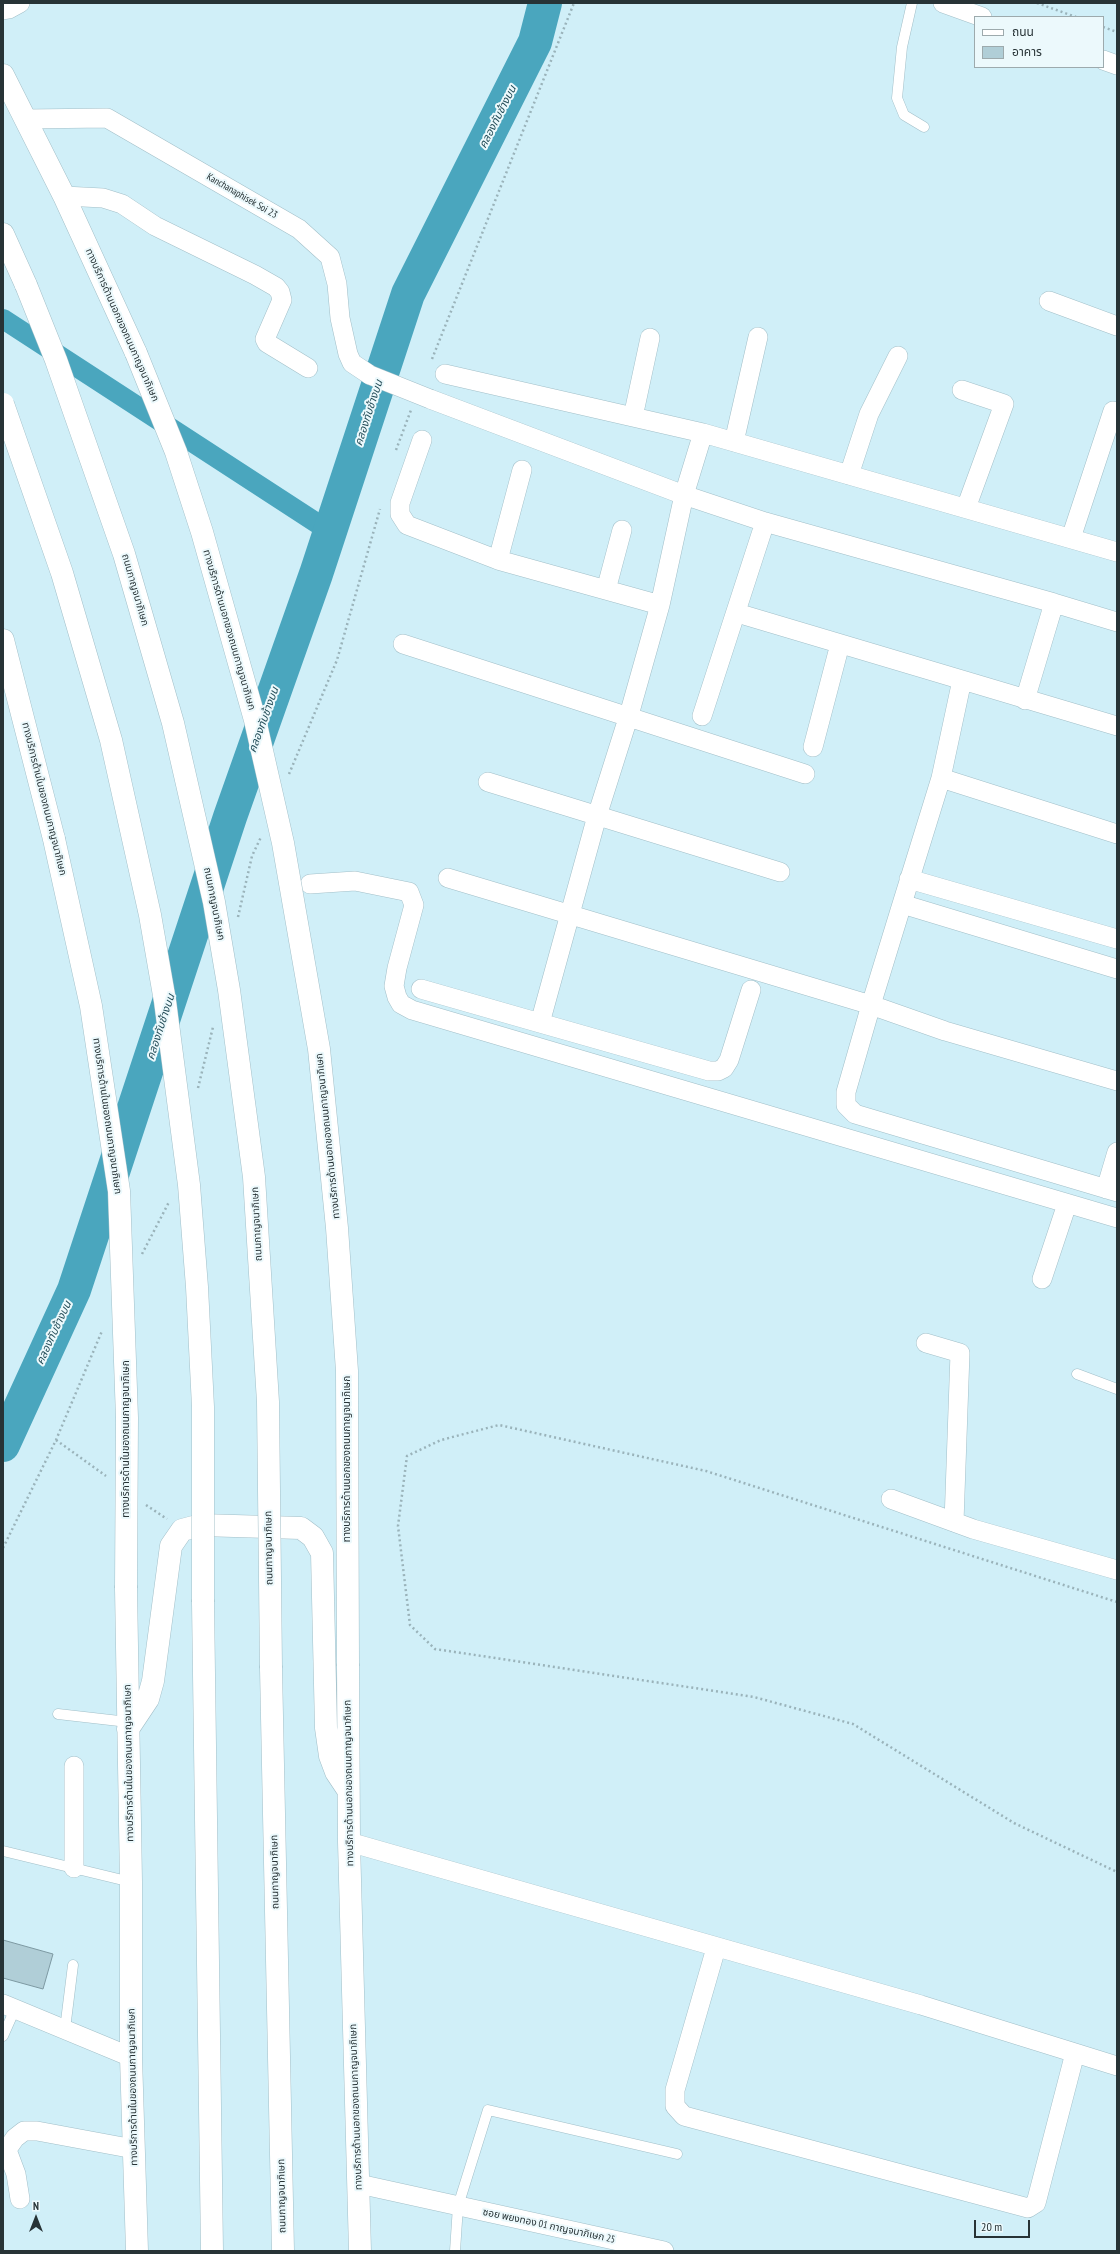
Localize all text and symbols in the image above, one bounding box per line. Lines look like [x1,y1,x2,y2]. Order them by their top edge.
legend [974,16,1104,68]
text: ถนน [1012,24,1034,39]
text: อาคาร [1012,44,1042,59]
water label: คลองทับช้างบน [477,84,519,150]
street label: Kanchanaphisek Soi 23 [204,171,280,221]
street label: ทางบริการด้านนอกของถนนกาญจนาภิเษก [83,247,161,403]
water label: คลองทับช้างบน [352,378,386,448]
street label: ทางบริการด้านนอกของถนนกาญจนาภิเษก [200,548,258,712]
street label: ถนนกาญจนาภิเษก [119,553,151,627]
water label: คลองทับช้างบน [246,686,282,754]
street label: ทางบริการด้านในของถนนกาญจนาภิเษก [19,721,69,877]
street label: ถนนกาญจนาภิเษก [201,866,227,942]
water label: คลองทับช้างบน [144,992,178,1062]
street label: ทางบริการด้านในของถนนกาญจนาภิเษก [90,1037,124,1195]
street label: ทางบริการด้านนอกของถนนกาญจนาภิเษก [313,1053,343,1219]
street label: ถนนกาญจนาภิเษก [249,1187,265,1261]
water label: คลองทับช้างบน [34,1299,74,1367]
street label: ทางบริการด้านในของถนนกาญจนาภิเษก [120,1360,132,1518]
street label: ทางบริการด้านนอกของถนนกาญจนาภิเษก [341,1376,353,1542]
street label: ถนนกาญจนาภิเษก [262,1511,276,1585]
street label: ทางบริการด้านในของถนนกาญจนาภิเษก [122,1684,136,1842]
street label: ทางบริการด้านนอกของถนนกาญจนาภิเษก [342,1700,356,1866]
street label: ถนนกาญจนาภิเษก [268,1835,282,1909]
street label: ทางบริการด้านในของถนนกาญจนาภิเษก [126,2008,140,2166]
street label: ทางบริการด้านนอกของถนนกาญจนาภิเษก [347,2024,365,2190]
street label: ถนนกาญจนาภิเษก [275,2159,289,2233]
north arrow [16,2198,56,2238]
text: N [33,2199,39,2213]
street label: ซอย พยงทอง 01 กาญจนาภิเษก 25 [482,2206,616,2246]
scale bar [976,2212,1032,2238]
text: 20 m [981,2219,1002,2234]

